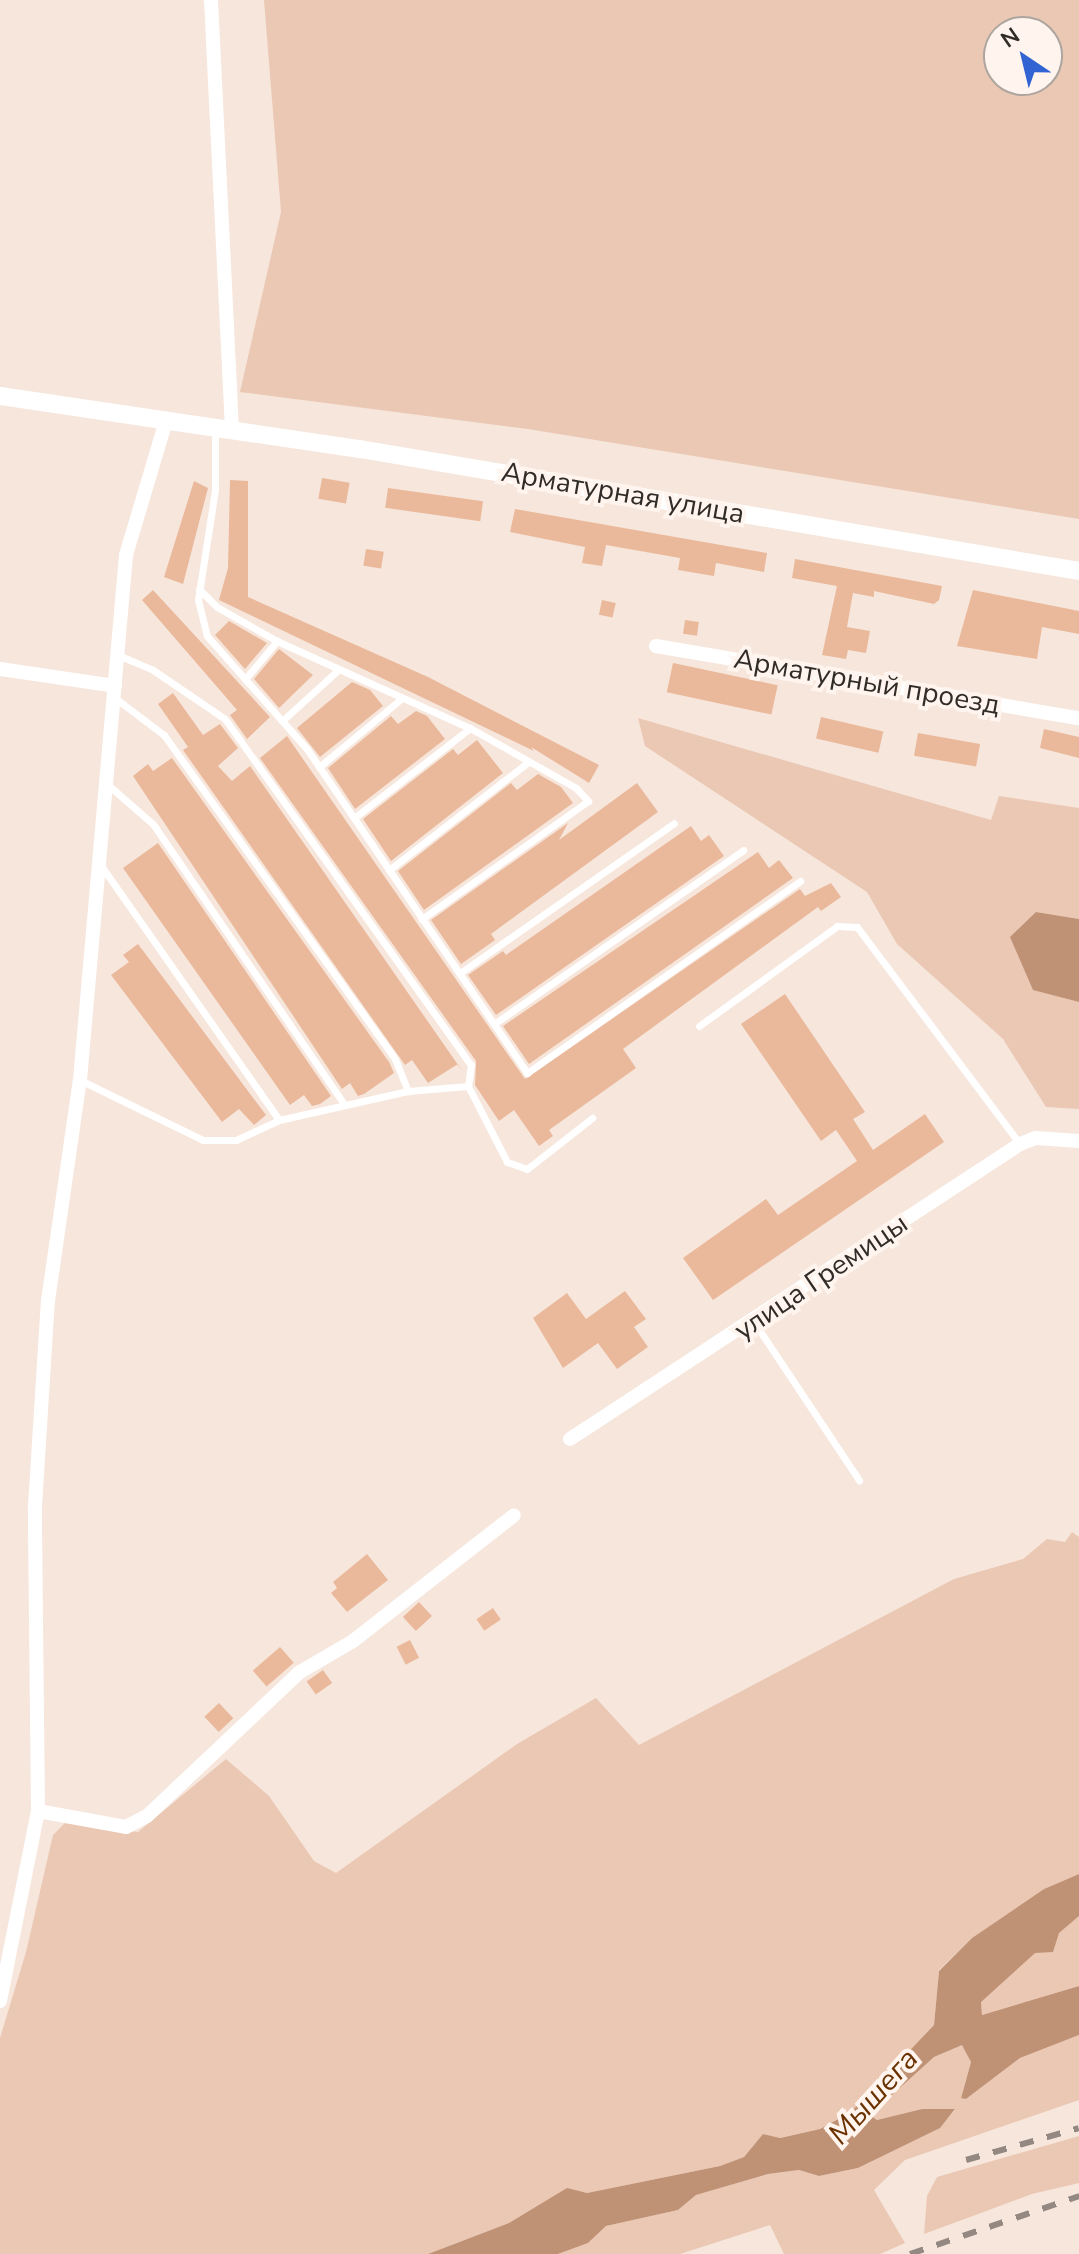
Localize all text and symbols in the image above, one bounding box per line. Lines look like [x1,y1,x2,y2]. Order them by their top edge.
north arrow [983,16,1063,96]
text: N [995,21,1026,55]
street label: Арматурная улица [499,455,747,531]
street label: Арматурный проезд [731,642,1003,722]
street label: улица Гремицы [728,1207,914,1347]
water label: Мышега [821,2041,927,2153]

